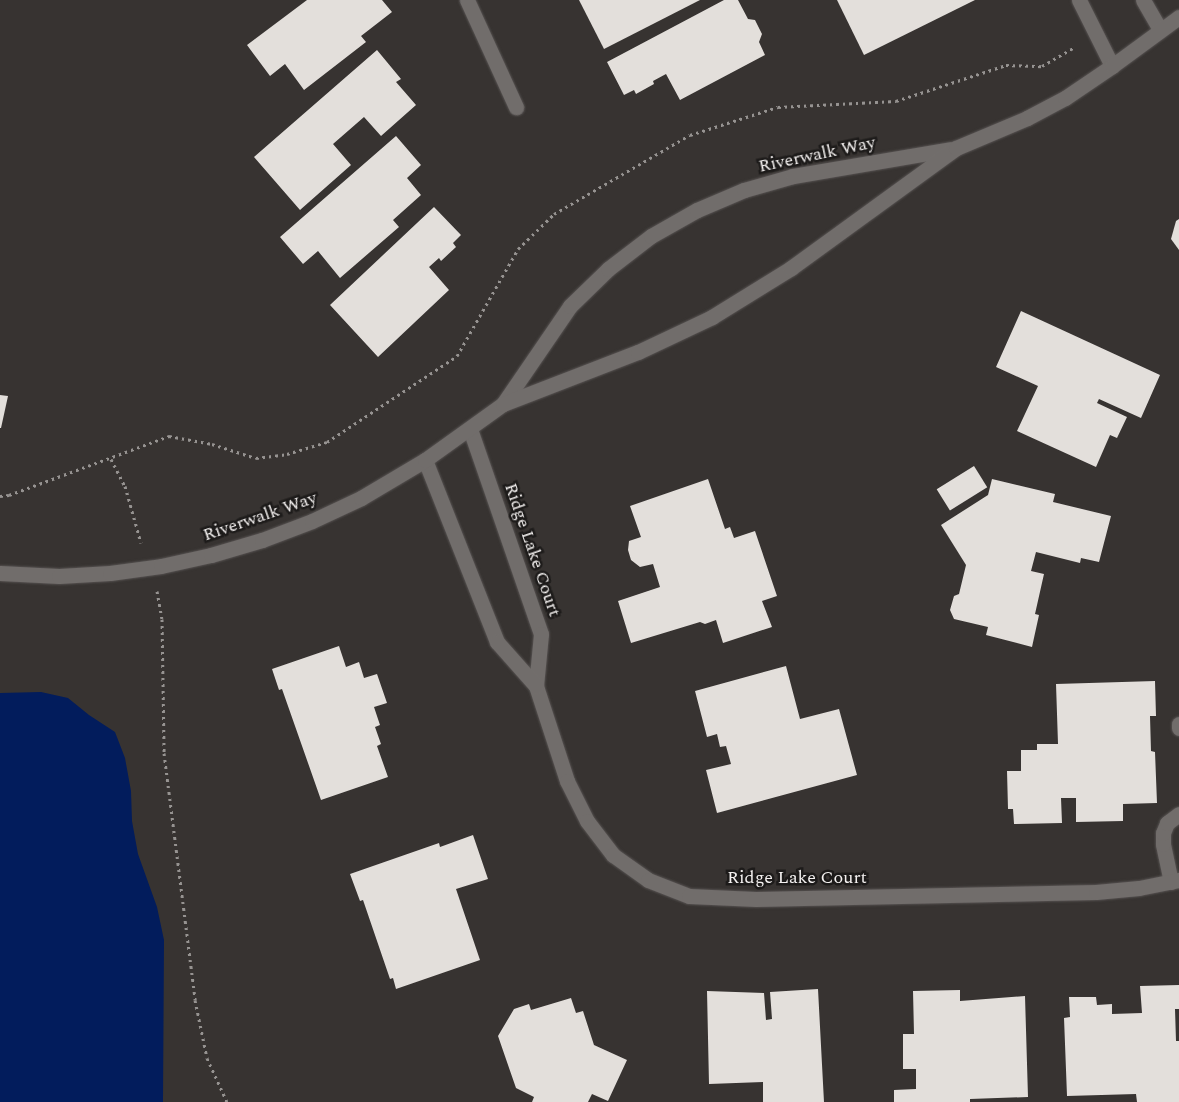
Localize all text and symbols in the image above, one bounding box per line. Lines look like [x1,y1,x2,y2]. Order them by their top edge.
street label: Riverwalk Way [757,132,877,178]
street label: Ridge Lake Court [499,480,565,620]
street label: Riverwalk Way [200,487,320,547]
street label: Ridge Lake Court [727,867,867,889]

